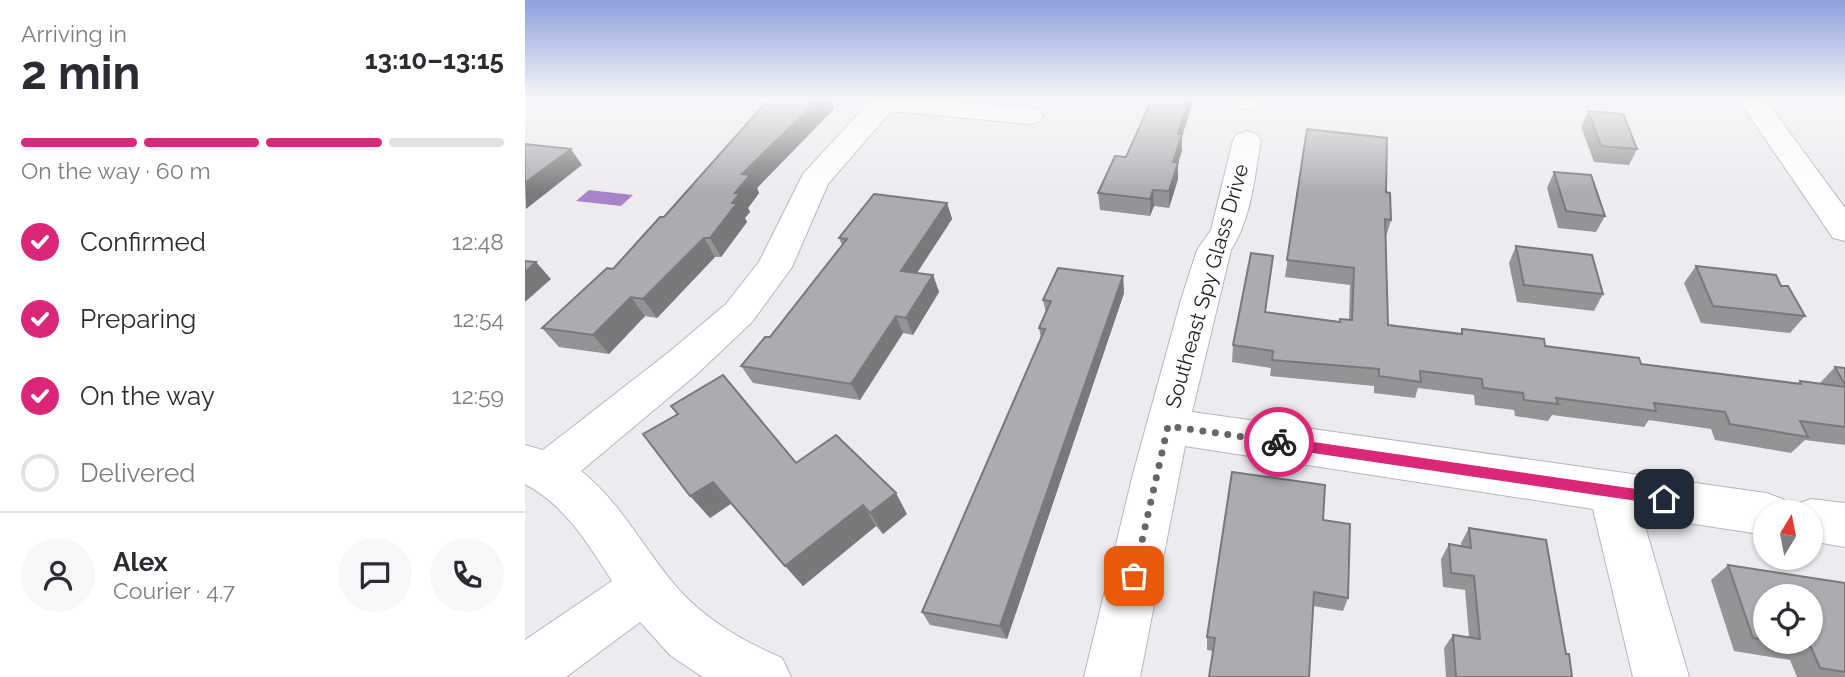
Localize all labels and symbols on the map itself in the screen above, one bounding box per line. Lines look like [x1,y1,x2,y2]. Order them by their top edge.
street label: Southeast Spy Glass Drive [1160,161,1253,411]
courier [1244,407,1314,477]
pin [1634,469,1694,529]
north arrow [1753,500,1823,570]
pin [1104,546,1164,606]

